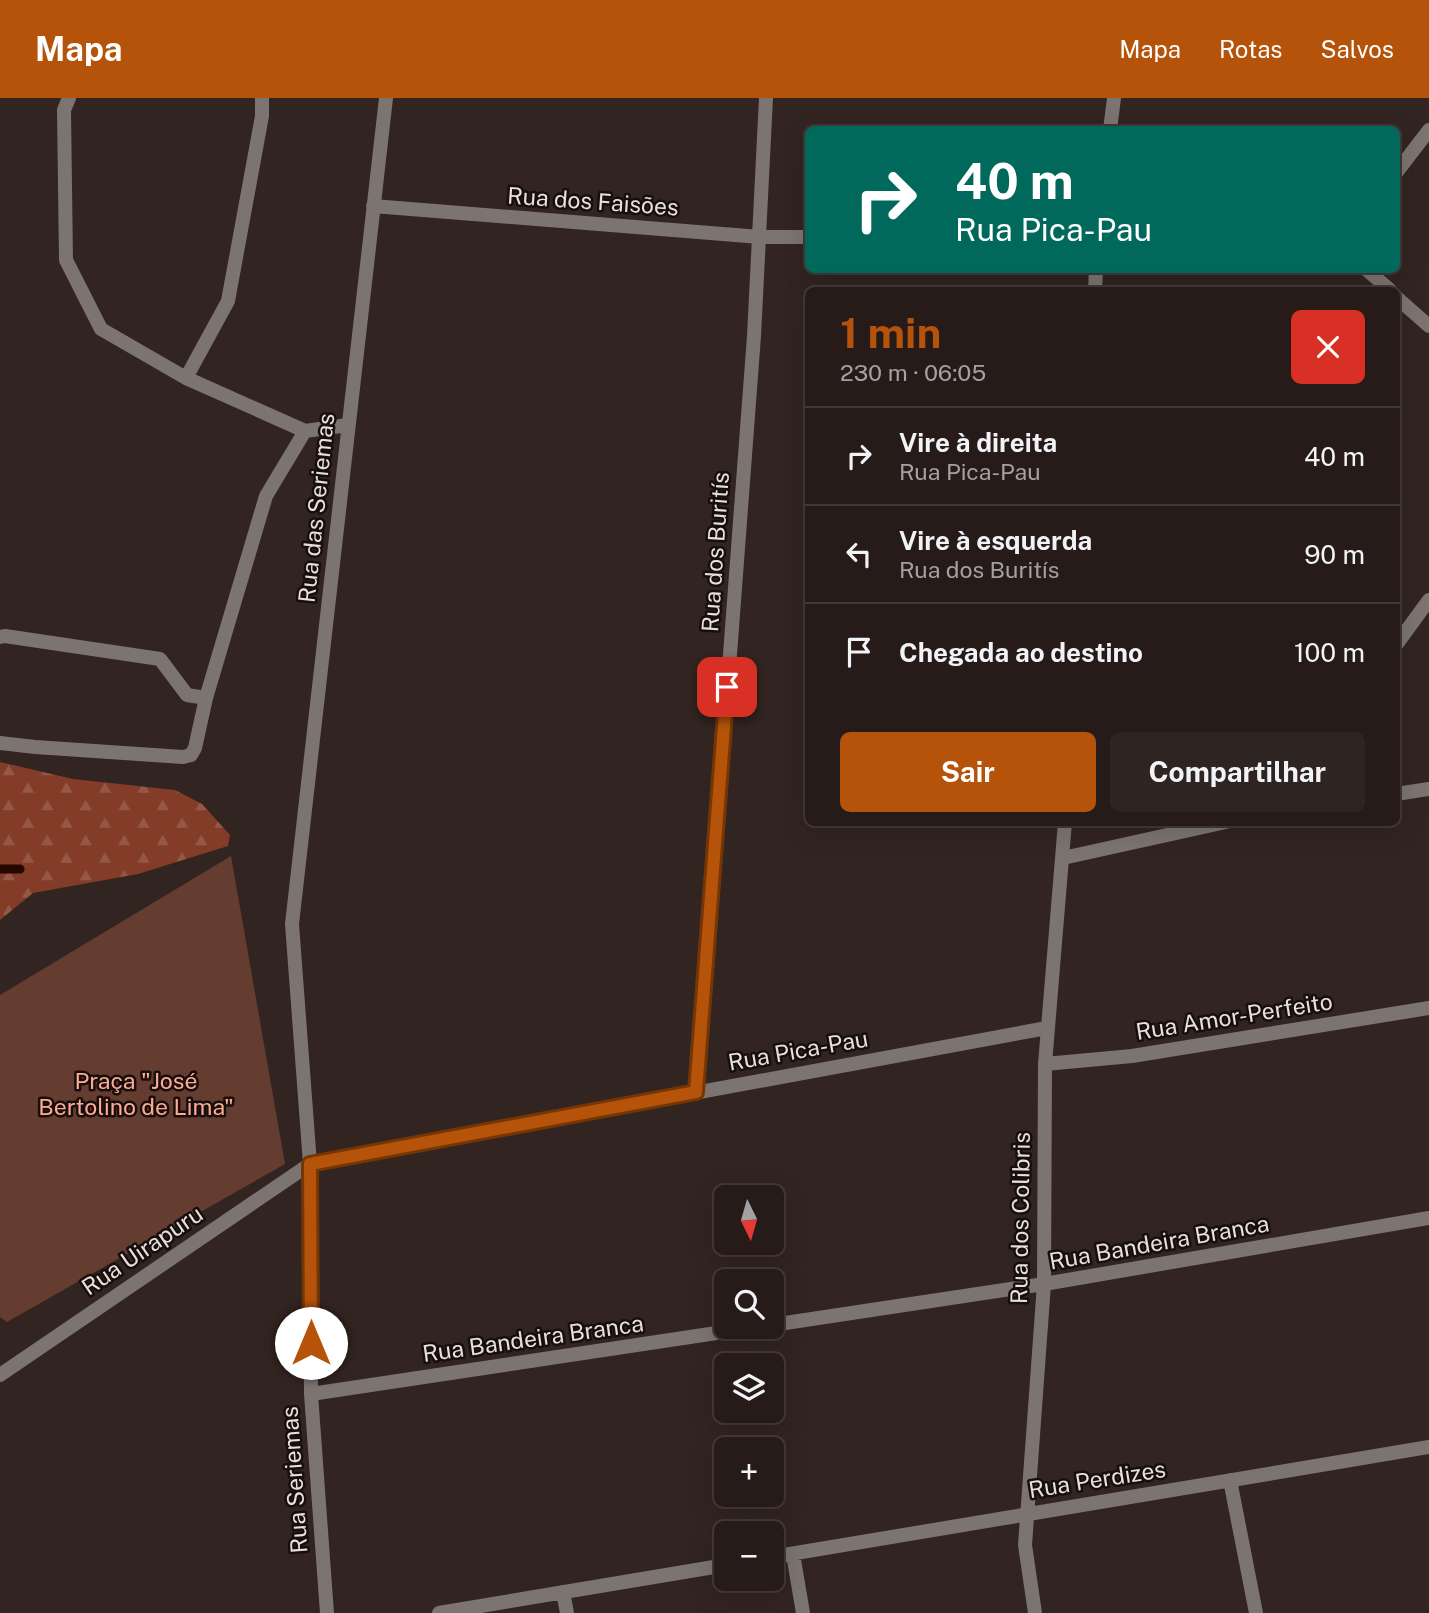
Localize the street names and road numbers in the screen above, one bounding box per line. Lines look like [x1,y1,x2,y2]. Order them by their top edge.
street label: Rua dos Faisões [506,182,680,220]
street label: Rua das Seriemas [293,412,339,604]
street label: Rua dos Buritís [696,471,734,633]
street label: Rua Amor-Perfeito [1134,987,1334,1045]
street label: Rua Pica-Pau [726,1024,870,1076]
street label: Rua dos Colibris [1005,1132,1035,1304]
street label: Rua Uirapuru [77,1200,207,1300]
street label: Rua Bandeira Branca [1047,1209,1271,1275]
street label: Rua Bandeira Branca [421,1309,645,1367]
street label: Rua Seriemas [275,1406,313,1554]
street label: Rua Perdizes [1027,1455,1167,1503]

